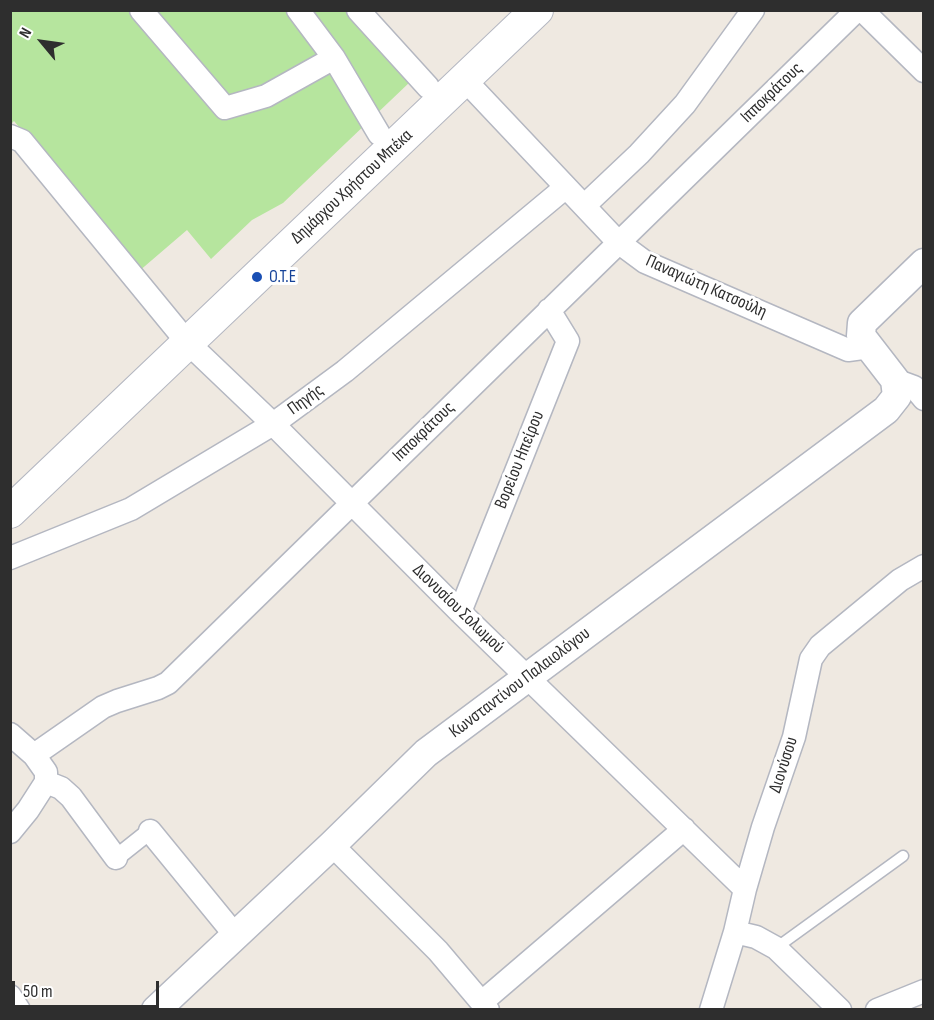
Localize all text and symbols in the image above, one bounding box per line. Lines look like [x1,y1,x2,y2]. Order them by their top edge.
north arrow [12,12,72,72]
text: N [15,25,36,41]
street label: Ιπποκράτους [737,58,807,128]
street label: Δημάρχου Χρήστου Μπέκα [287,125,417,249]
street label: Παναγιώτη Κατσούλη [642,251,770,323]
place label: Ο.Τ.Ε [269,266,296,288]
marker: Ο.Τ.Ε [250,270,264,284]
street label: Πηγής [284,380,328,420]
street label: Ιπποκράτους [389,397,459,467]
street label: Βορείου Ηπείρου [491,408,549,512]
street label: Διονυσίου Σολωμού [408,560,508,658]
street label: Κωνσταντίνου Παλαιολόγου [445,623,595,743]
street label: Διονύσου [765,734,803,796]
scale bar [15,969,162,1007]
text: 50 m [23,981,53,1002]

